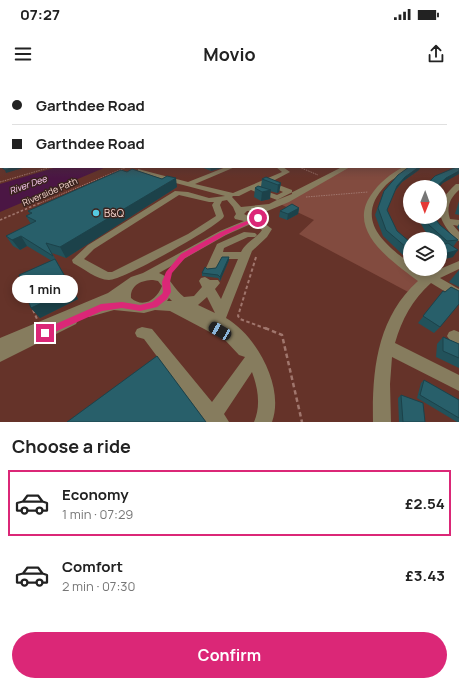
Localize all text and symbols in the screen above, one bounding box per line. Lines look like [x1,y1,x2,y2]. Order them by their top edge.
text: 07:27 [20,4,60,25]
text: Movio [203,42,256,66]
icon: menu [12,43,34,65]
icon: share [425,43,447,65]
text: Garthdee Road [36,95,145,116]
text: Garthdee Road [36,133,145,154]
water label: River Dee [7,171,49,197]
street label: Riverside Path [20,174,79,209]
north arrow [403,180,447,224]
map controls [403,180,447,276]
place label: B&Q [104,206,124,220]
marker: B&Q [91,208,101,218]
route start [249,209,267,227]
button: layers [403,232,447,276]
callout: 1 min [12,275,78,303]
text: 1 min [29,280,61,298]
car [207,320,233,342]
route end [36,324,54,342]
text: Choose a ride [12,434,131,458]
text: Economy [62,484,129,505]
icon: car [14,485,50,521]
text: £2.54 [405,493,445,514]
text: 1 min · 07:29 [62,505,133,523]
text: Comfort [62,556,123,577]
icon: car [14,557,50,593]
text: £3.43 [405,565,445,586]
text: 2 min · 07:30 [62,577,135,595]
button: Confirm [12,632,447,678]

